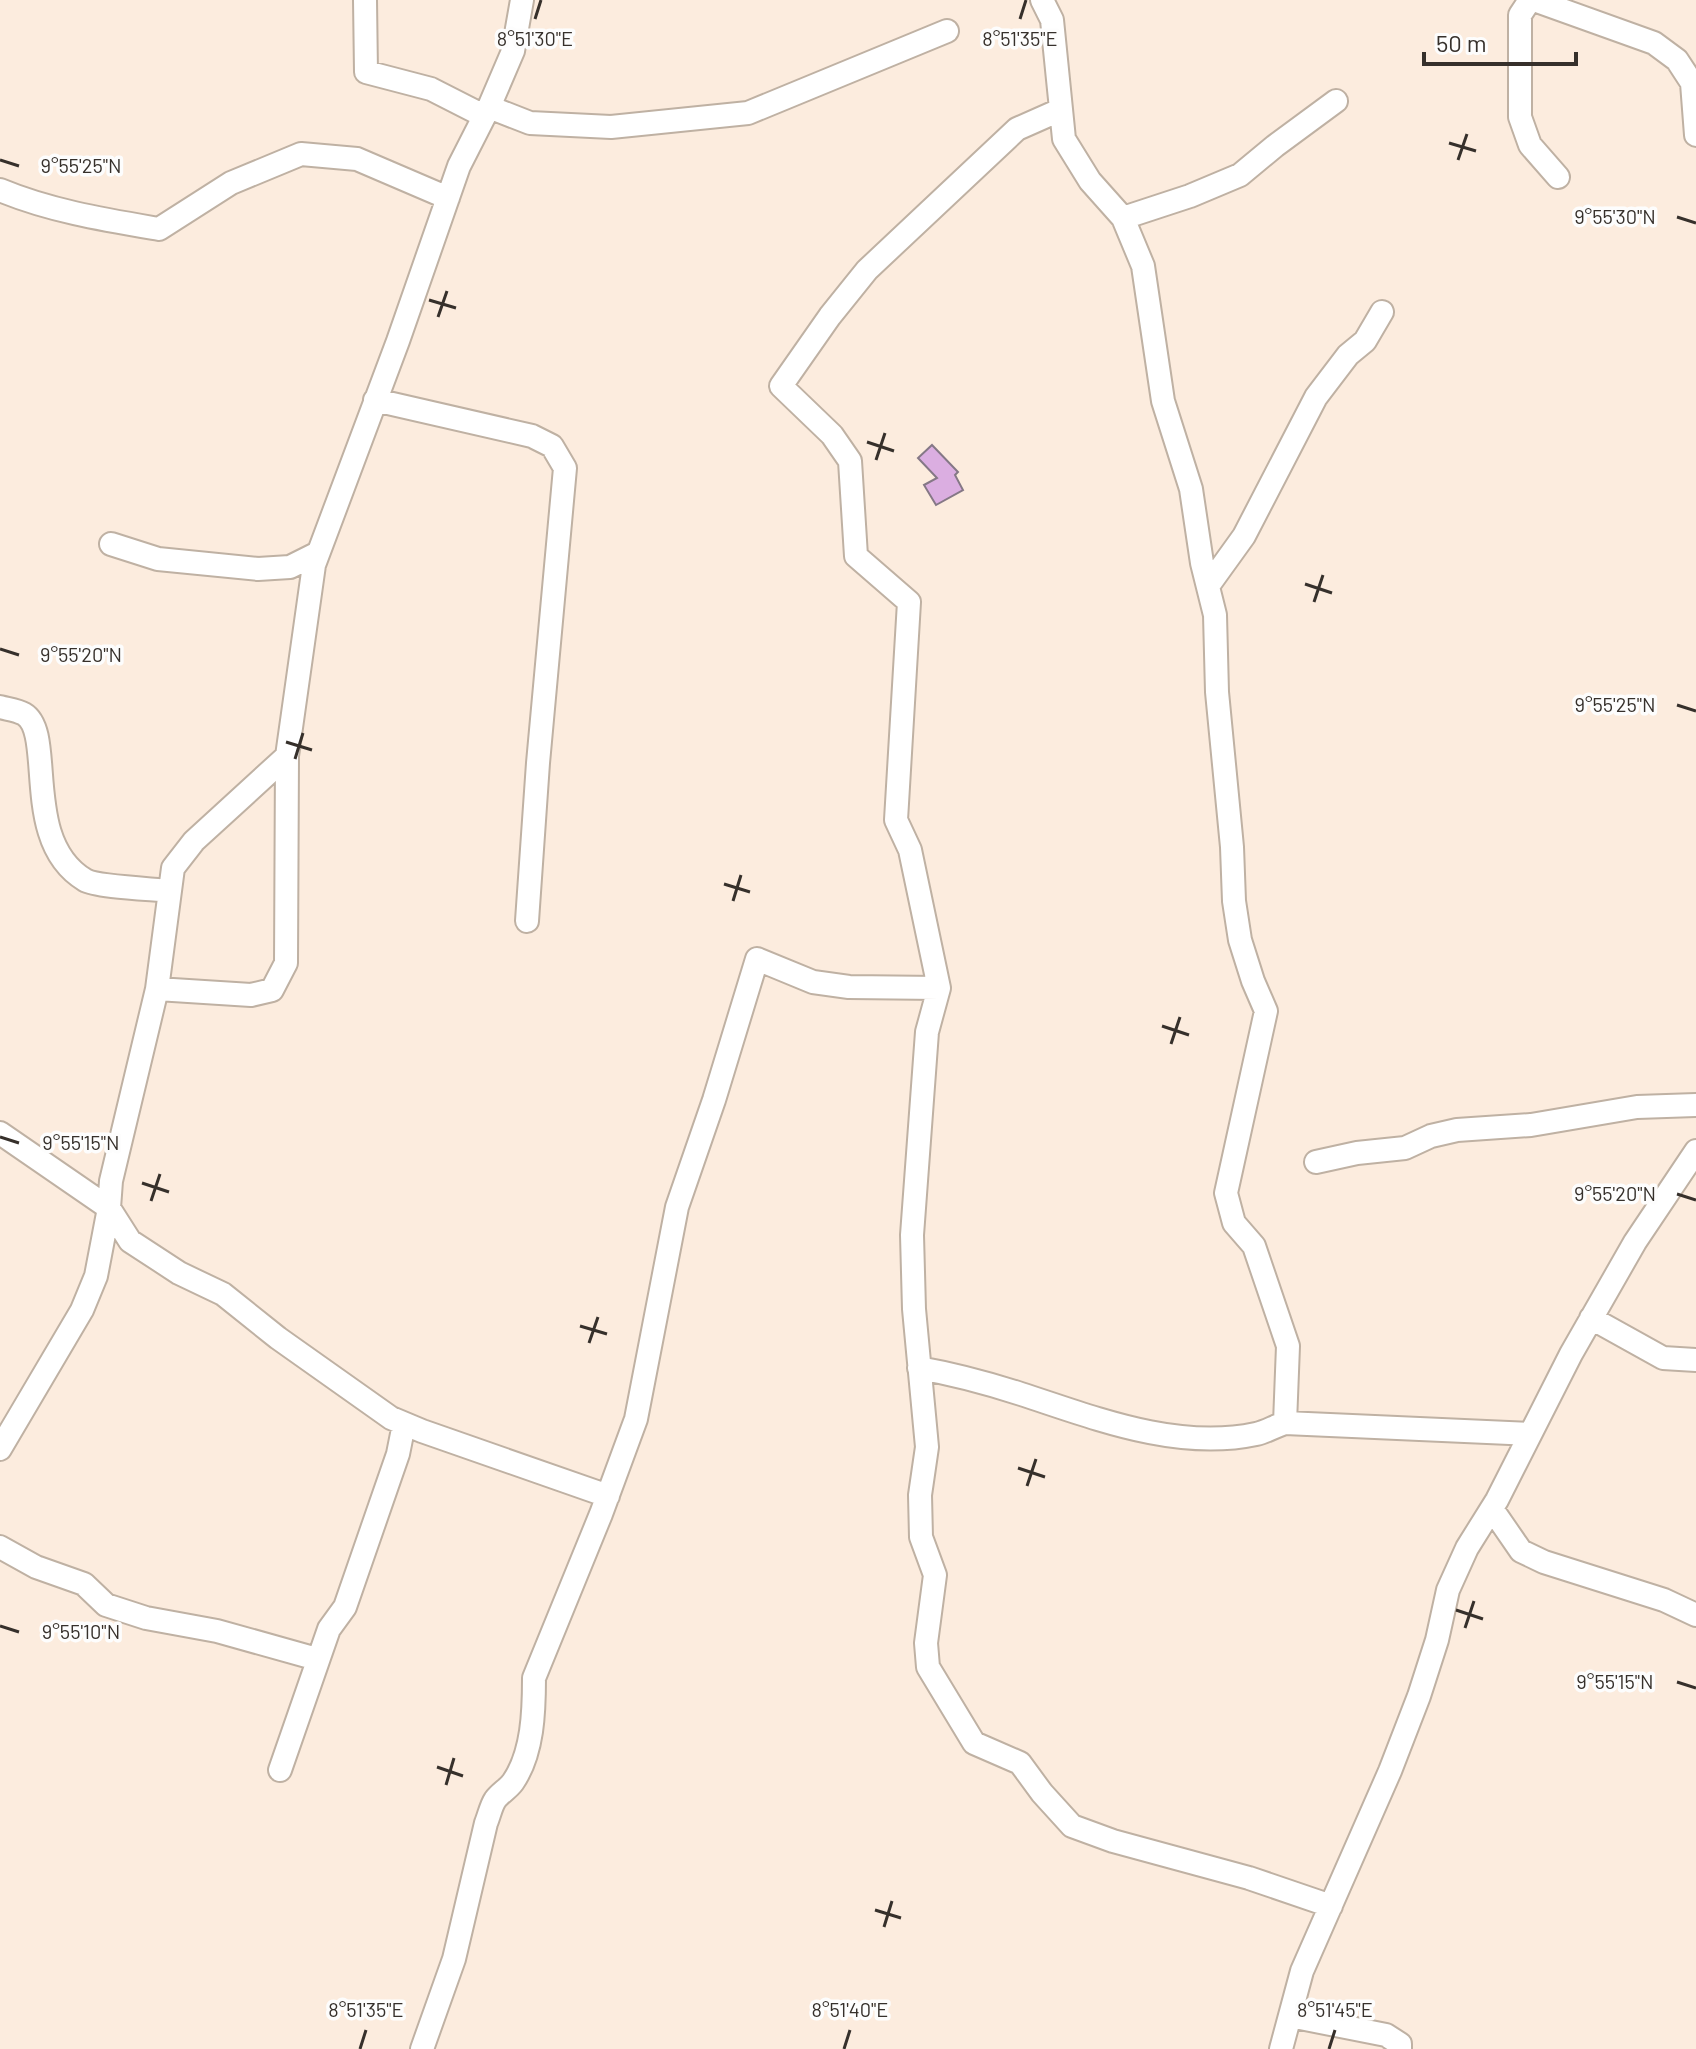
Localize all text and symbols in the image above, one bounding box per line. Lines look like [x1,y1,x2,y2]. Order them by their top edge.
scale bar [1424,16,1576,66]
text: 8°51'30"E [497,26,573,50]
text: 8°51'35"E [982,26,1058,50]
text: 50 m [1436,28,1487,57]
text: 9°55'25"N [40,153,122,177]
text: 9°55'30"N [1574,204,1656,228]
text: 9°55'20"N [40,642,122,666]
text: 9°55'25"N [1574,692,1656,716]
text: 9°55'15"N [42,1130,120,1154]
text: 9°55'20"N [1574,1181,1656,1205]
text: 9°55'10"N [42,1619,120,1643]
text: 9°55'15"N [1576,1669,1654,1693]
text: 8°51'35"E [328,1997,404,2021]
text: 8°51'40"E [812,1997,888,2021]
text: 8°51'45"E [1297,1997,1373,2021]

